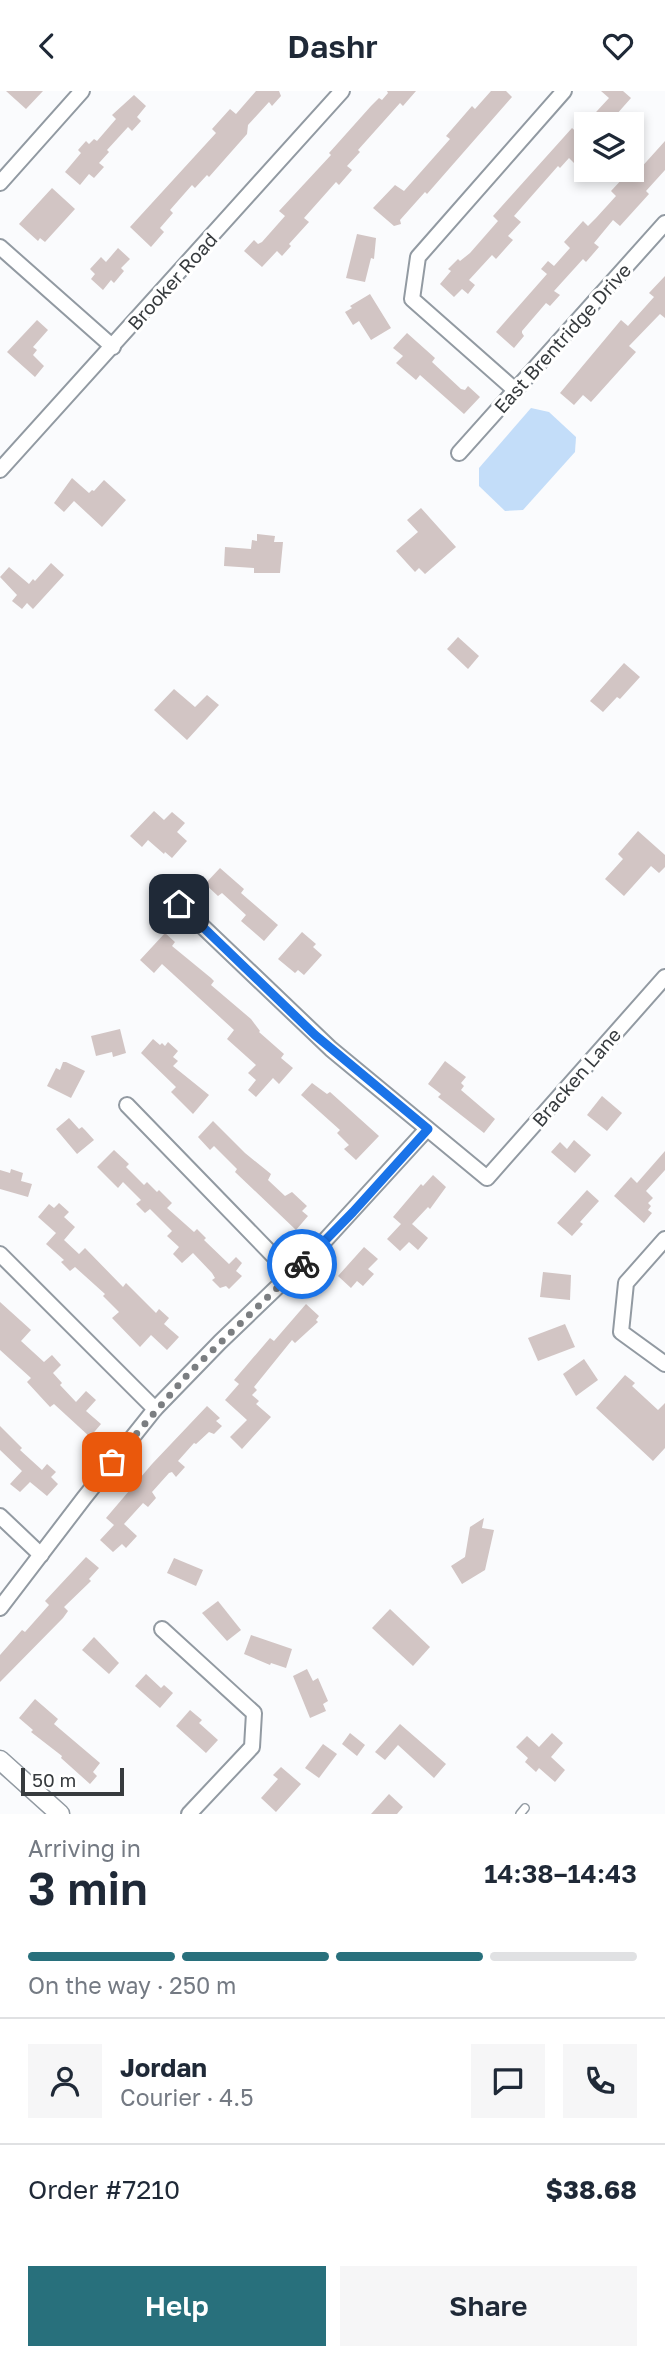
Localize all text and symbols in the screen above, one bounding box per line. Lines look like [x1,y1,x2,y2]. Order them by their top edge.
icon: back [28,27,66,65]
text: Dashr [287,27,378,65]
icon: heart [599,27,637,65]
map controls [574,112,644,182]
button: layers [574,112,644,182]
street label: Brooker Road [122,228,222,334]
street label: East Brentridge Drive [489,258,635,418]
pin [149,874,209,934]
icon: home [160,885,198,923]
street label: Bracken Lane [527,1023,625,1131]
courier [267,1229,337,1299]
icon: bike [283,1245,321,1283]
pin [82,1432,142,1492]
icon: bag [93,1443,131,1481]
scale bar [21,1765,124,1797]
text: 50 m [32,1768,76,1791]
text: Arriving in [28,1834,141,1862]
text: 14:38–14:43 [484,1858,637,1889]
text: 3 min [28,1860,148,1915]
text: On the way · 250 m [28,1971,236,1999]
button: person [28,2044,102,2118]
button: chat [471,2044,545,2118]
button: phone [563,2044,637,2118]
text: Jordan [120,2052,207,2083]
text: Courier · 4.5 [120,2083,253,2111]
text: Order #7210 [28,2174,180,2205]
text: $38.68 [546,2174,637,2205]
button: Help [28,2266,326,2346]
button: Share [340,2266,637,2346]

